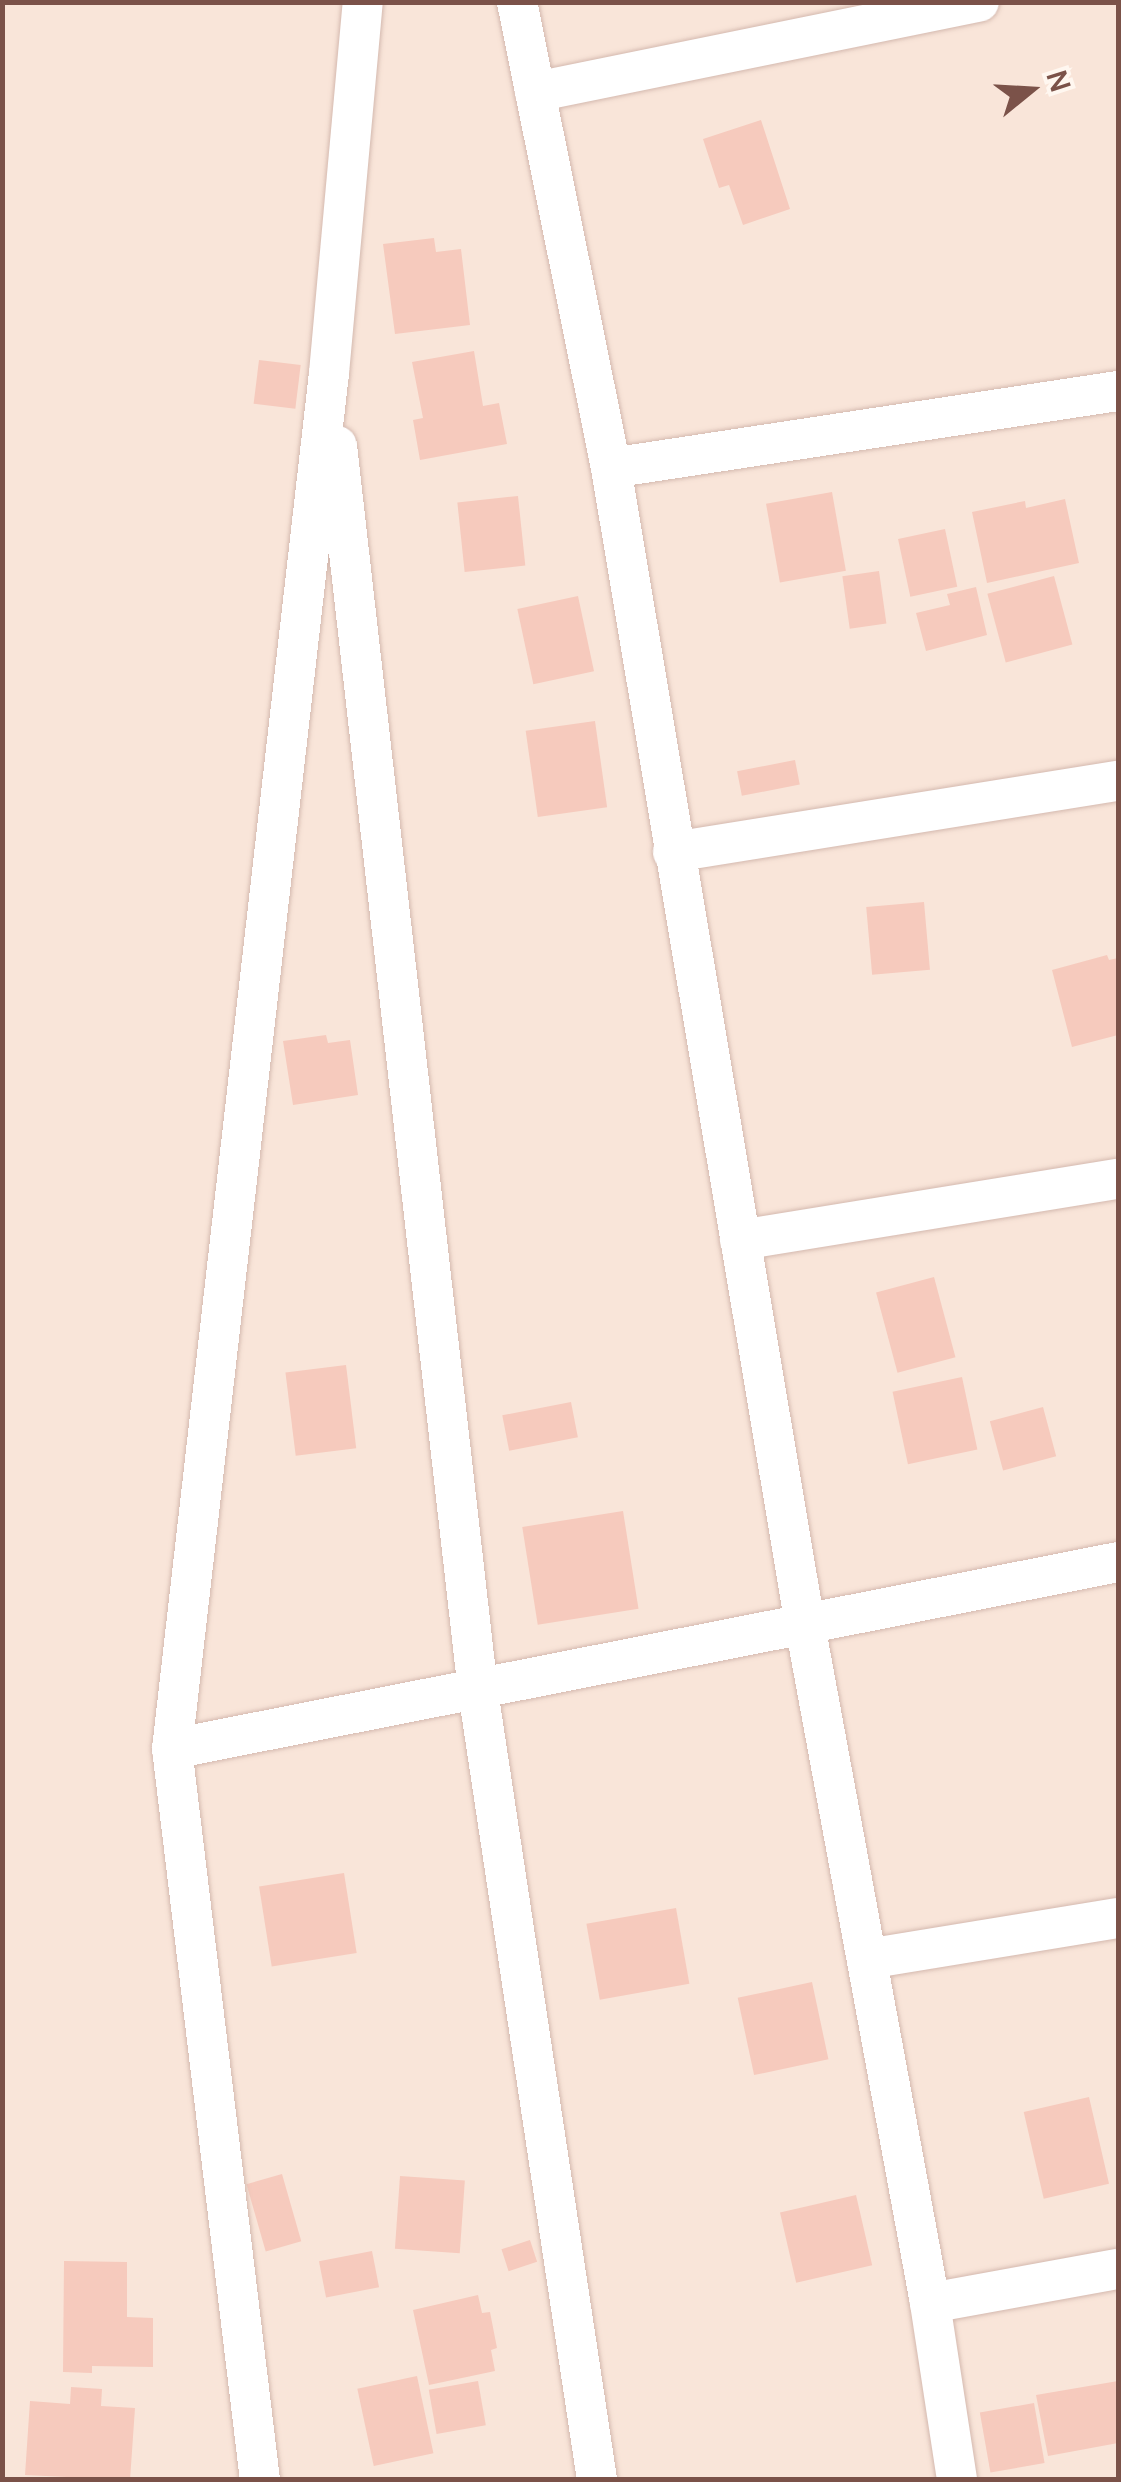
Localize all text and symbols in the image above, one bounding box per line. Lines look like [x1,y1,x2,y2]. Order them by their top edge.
north arrow [981,40,1081,140]
text: N [1038,65,1081,96]

